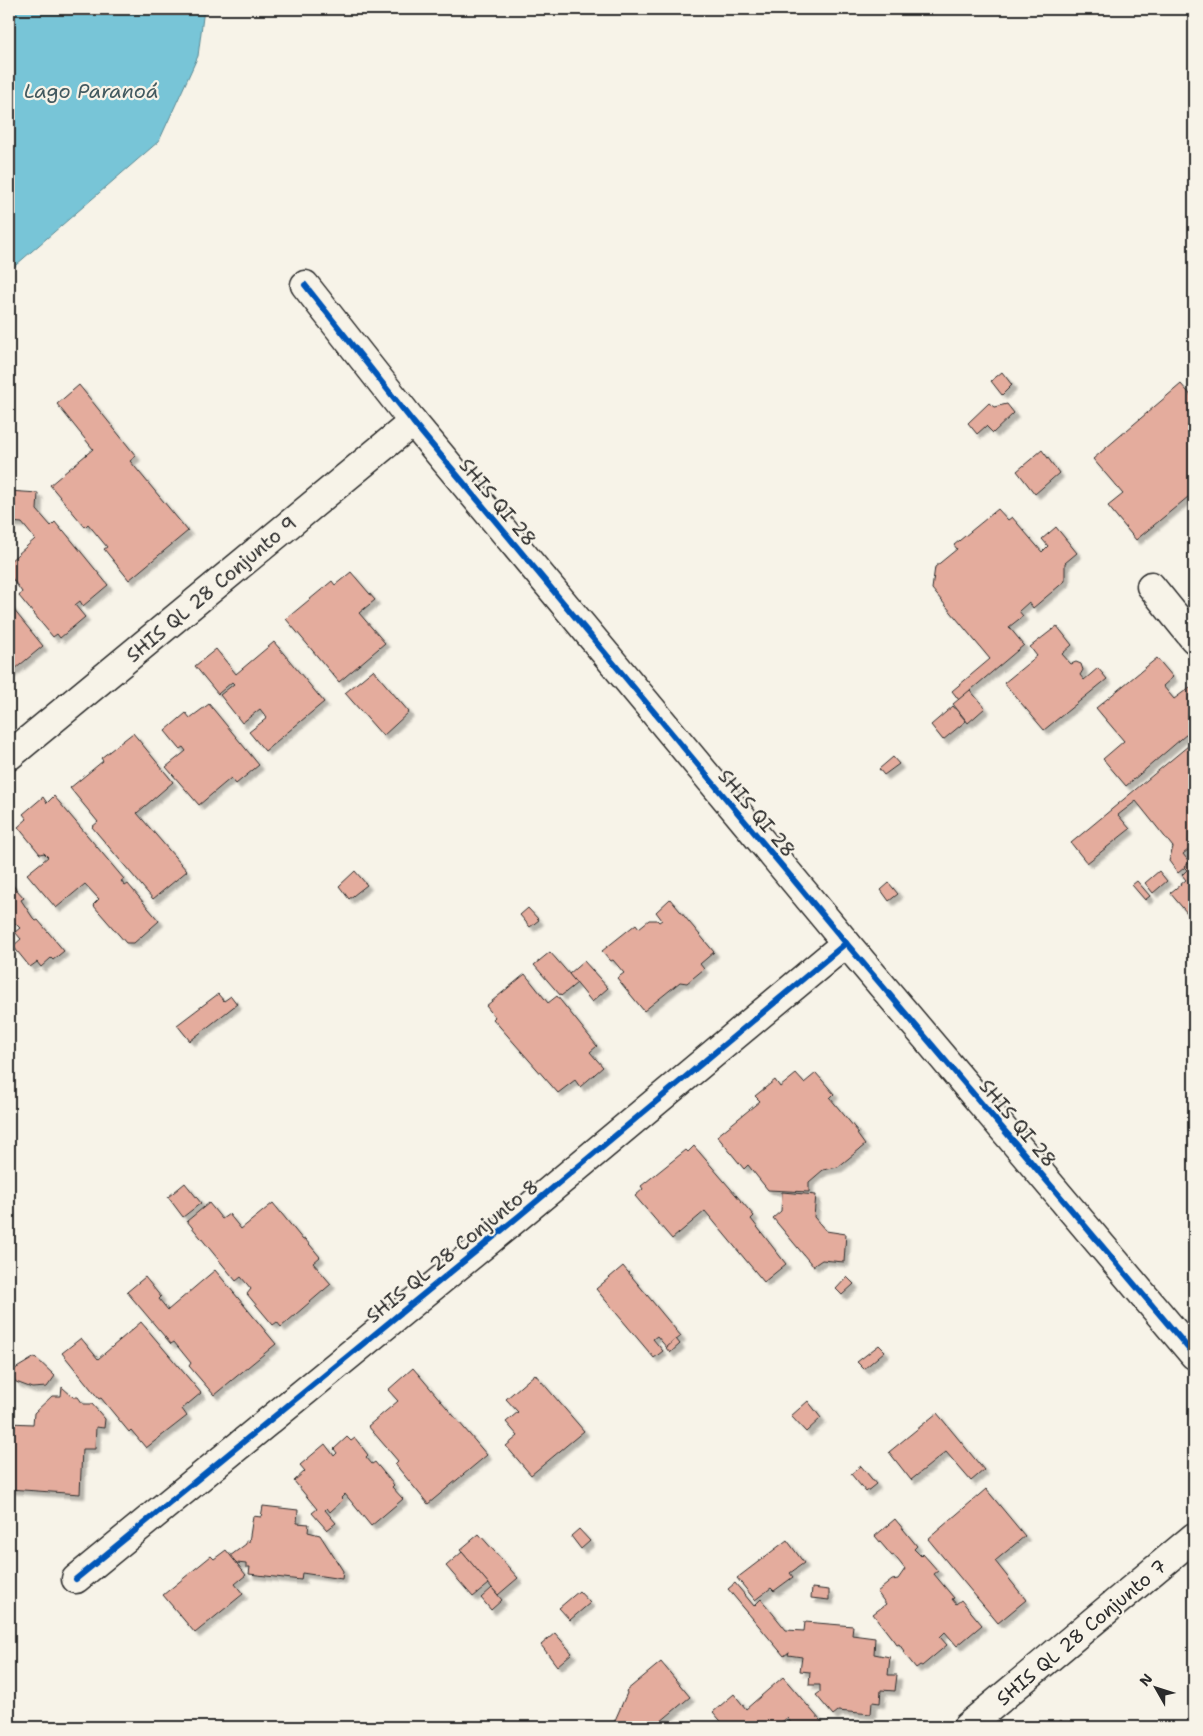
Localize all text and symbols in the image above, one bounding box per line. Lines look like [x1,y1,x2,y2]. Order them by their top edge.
water label: Lago Paranoá [24,78,158,104]
street label: SHIS QI 28 [454,453,542,552]
street label: SHIS QL 28 Conjunto 9 [121,511,302,668]
street label: SHIS QI 28 [713,764,801,863]
street label: SHIS QI 28 [974,1074,1062,1173]
street label: SHIS QL 28 Conjunto 8 [361,1174,544,1329]
street label: SHIS QL 28 Conjunto 7 [991,1554,1172,1711]
north arrow [1130,1664,1180,1714]
text: N [1135,1670,1156,1690]

